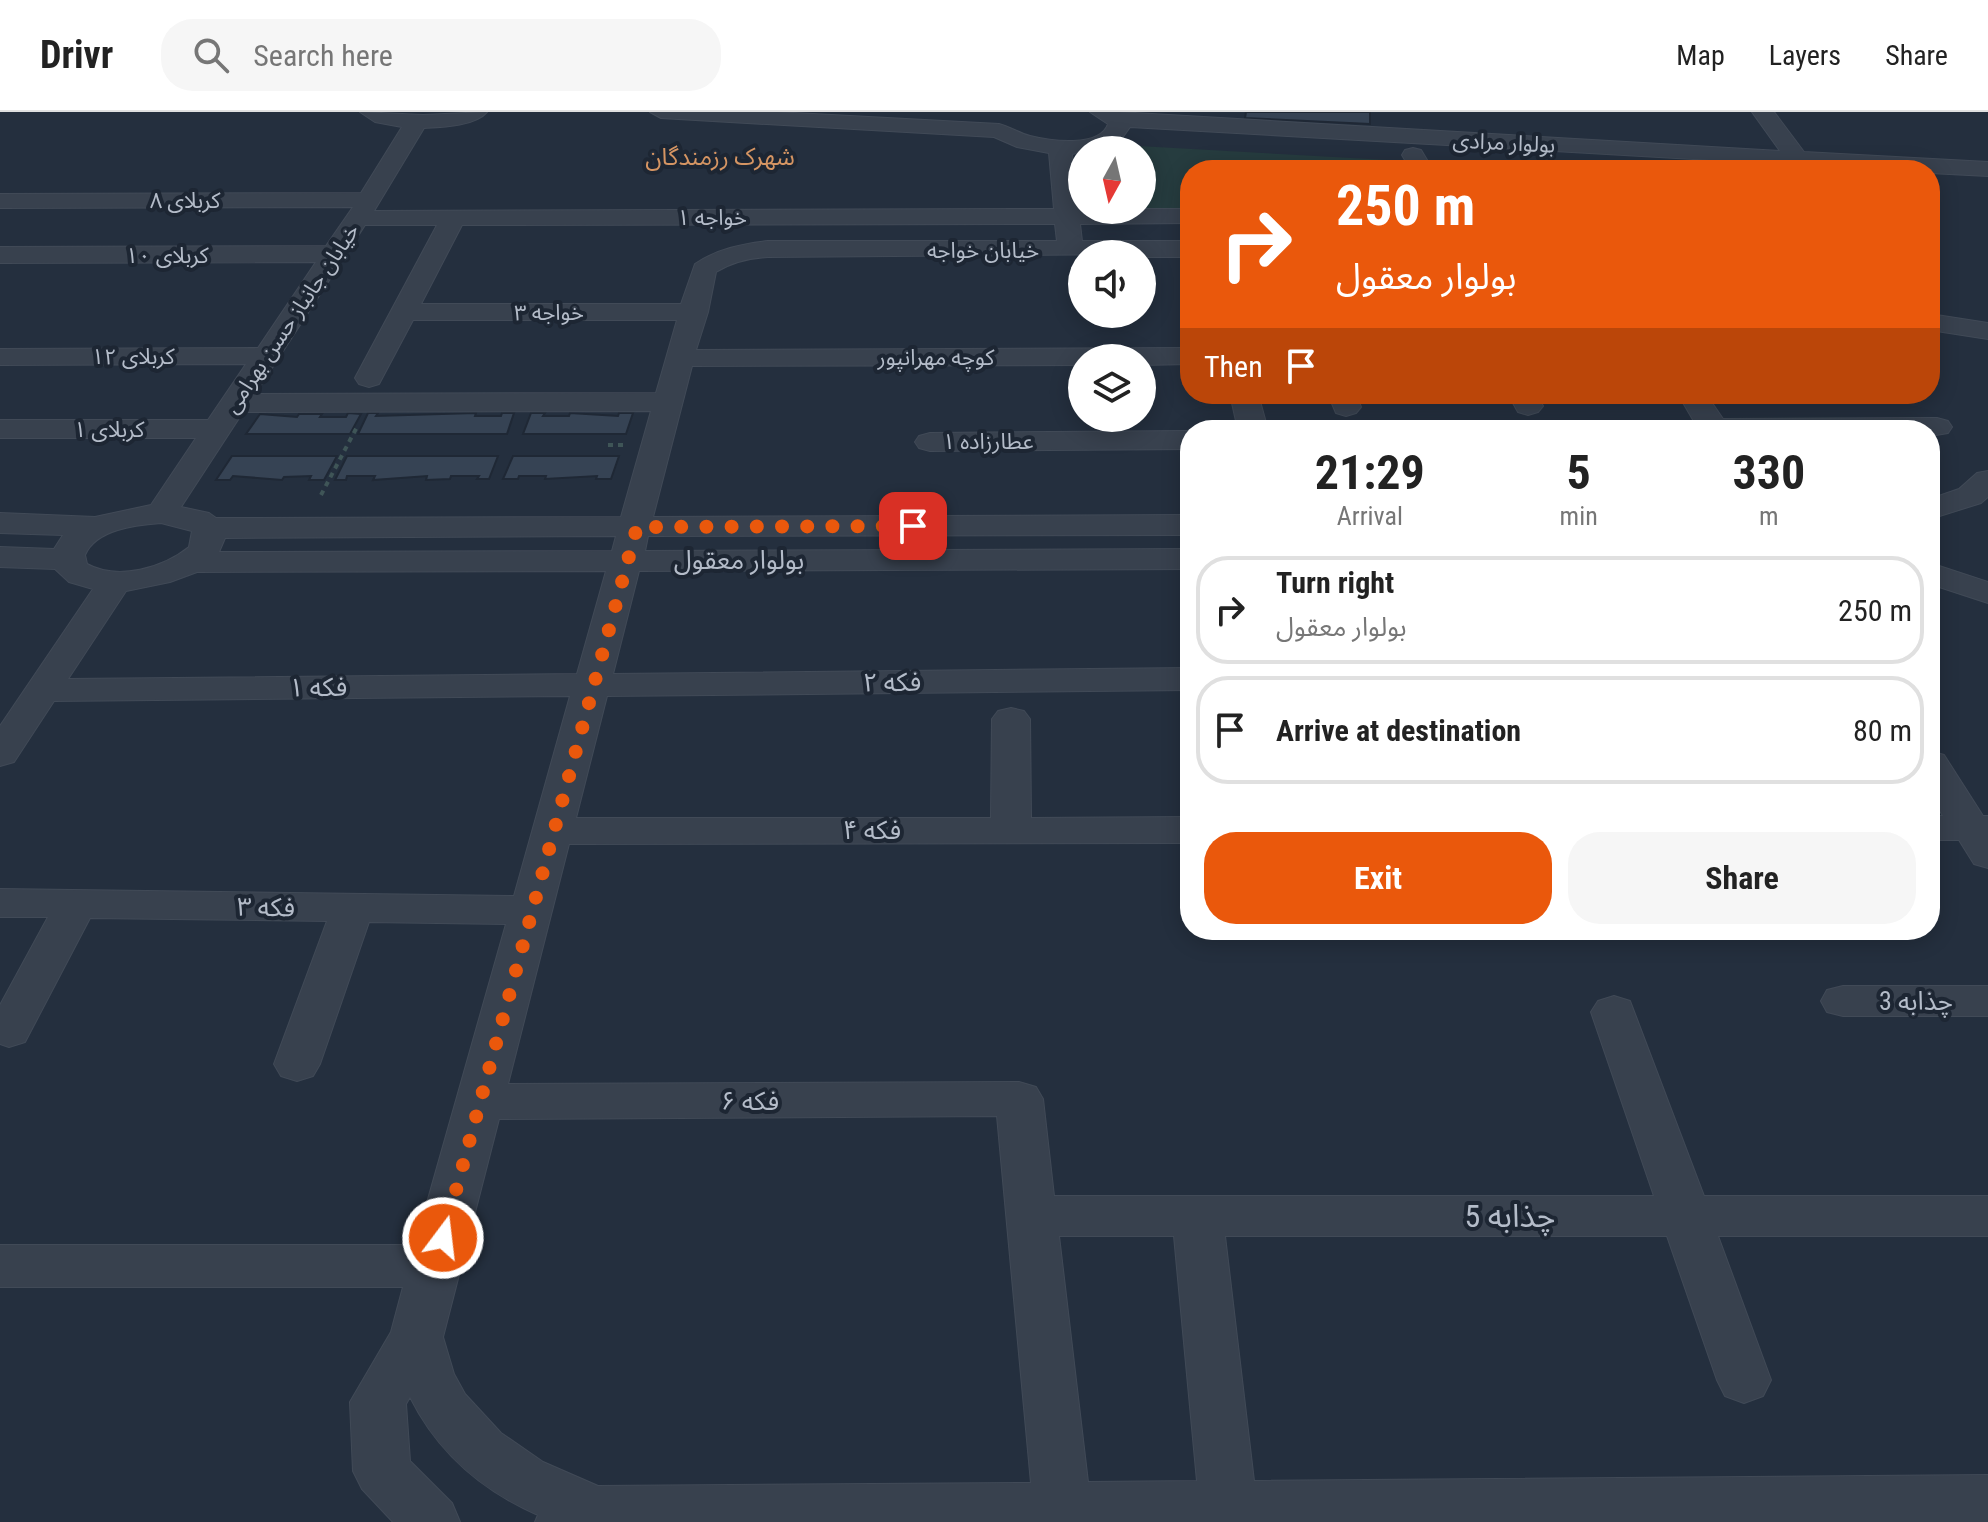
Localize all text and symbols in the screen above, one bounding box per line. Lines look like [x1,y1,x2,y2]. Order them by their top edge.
search box [161,19,721,91]
text: Drivr [40,33,113,77]
icon: search [189,33,233,77]
text: Search here [253,38,393,73]
text: Map [1676,39,1725,72]
text: Layers [1769,39,1841,72]
text: Share [1885,39,1948,72]
street label: بولوار مرادی [1452,127,1556,159]
north arrow [1068,136,1156,224]
map controls [1068,136,1156,432]
district label: شهرک رزمندگان [645,143,795,171]
text: 250 m [1336,173,1475,239]
street label: کربلای ۸ [150,188,221,213]
icon: right [1204,192,1308,296]
street label: خواجه ۱ [677,205,747,230]
street label: خیابان جانباز حسن بهرامی [219,219,365,418]
street label: خیابان خواجه [927,238,1039,263]
button: sound [1068,240,1156,328]
street label: کربلای ۱۰ [125,243,210,268]
text: بولوار معقول [1336,256,1517,298]
street label: خواجه ۳ [514,300,584,325]
street label: کربلای ۱۲ [91,344,176,369]
button: layers [1068,344,1156,432]
icon: arrive [1279,344,1323,388]
street label: کوچه مهرانپور [877,345,995,372]
text: Then [1204,349,1263,384]
street label: کربلای ۱ [74,417,145,442]
street label: عطارزاده ۱ [943,429,1033,455]
text: 21:29 [1315,444,1425,501]
text: 5 [1567,444,1591,501]
text: 330 [1732,444,1805,501]
pin [879,492,947,560]
text: Arrival [1337,501,1403,531]
text: min [1560,501,1598,531]
text: m [1759,501,1779,531]
icon: arrive [891,504,935,548]
street label: بولوار معقول [674,545,804,575]
text: Turn right [1276,565,1394,600]
icon: right [1208,588,1252,632]
text: 250 m [1838,593,1912,628]
text: بولوار معقول [1276,612,1406,642]
street label: فکه ۲ [863,666,921,698]
street label: فکه ۱ [289,671,347,703]
icon: arrive [1208,708,1252,752]
text: Arrive at destination [1276,713,1521,748]
text: 80 m [1853,713,1912,748]
street label: فکه ۴ [843,815,901,845]
button: Exit [1204,832,1552,924]
button: Share [1568,832,1916,924]
street label: فکه ۳ [237,891,295,923]
street label: چذابه 3 [1879,986,1953,1018]
street label: فکه ۶ [721,1086,779,1116]
position arrow [401,1196,485,1280]
street label: چذابه 5 [1465,1197,1555,1236]

